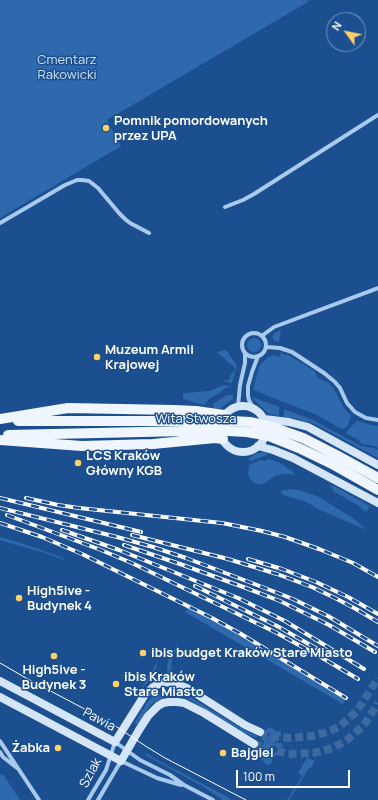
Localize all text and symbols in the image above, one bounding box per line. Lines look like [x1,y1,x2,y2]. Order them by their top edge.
north arrow [326,12,366,52]
text: N [328,18,345,33]
park label: Cmentarz Rakowicki [37,52,97,83]
place label: Pomnik pomordowanych przez UPA [114,113,268,144]
marker: Pomnik pomordowanych przez UPA [101,123,111,133]
place label: Muzeum Armii Krajowej [105,342,194,373]
marker: Muzeum Armii Krajowej [92,352,102,362]
street label: Wita Stwosza [155,411,237,427]
place label: LCS Kraków Główny KGB [86,448,162,479]
marker: LCS Kraków Główny KGB [73,458,83,468]
place label: High5ive - Budynek 4 [27,583,92,614]
marker: High5ive - Budynek 4 [14,593,24,603]
place label: ibis budget Kraków Stare Miasto [151,645,352,661]
marker: ibis budget Kraków Stare Miasto [138,648,148,658]
marker: High5ive - Budynek 3 [49,651,59,661]
place label: High5ive - Budynek 3 [22,662,86,693]
place label: ibis Kraków Stare Miasto [124,669,204,700]
marker: ibis Kraków Stare Miasto [111,679,121,689]
street label: Pawia [80,705,118,735]
place label: Żabka [11,740,50,756]
marker: Żabka [53,743,63,753]
place label: Bajgiel [231,745,274,761]
marker: Bajgiel [218,748,228,758]
street label: Szlak [77,755,105,791]
scale bar [238,762,352,788]
text: 100 m [243,768,275,785]

